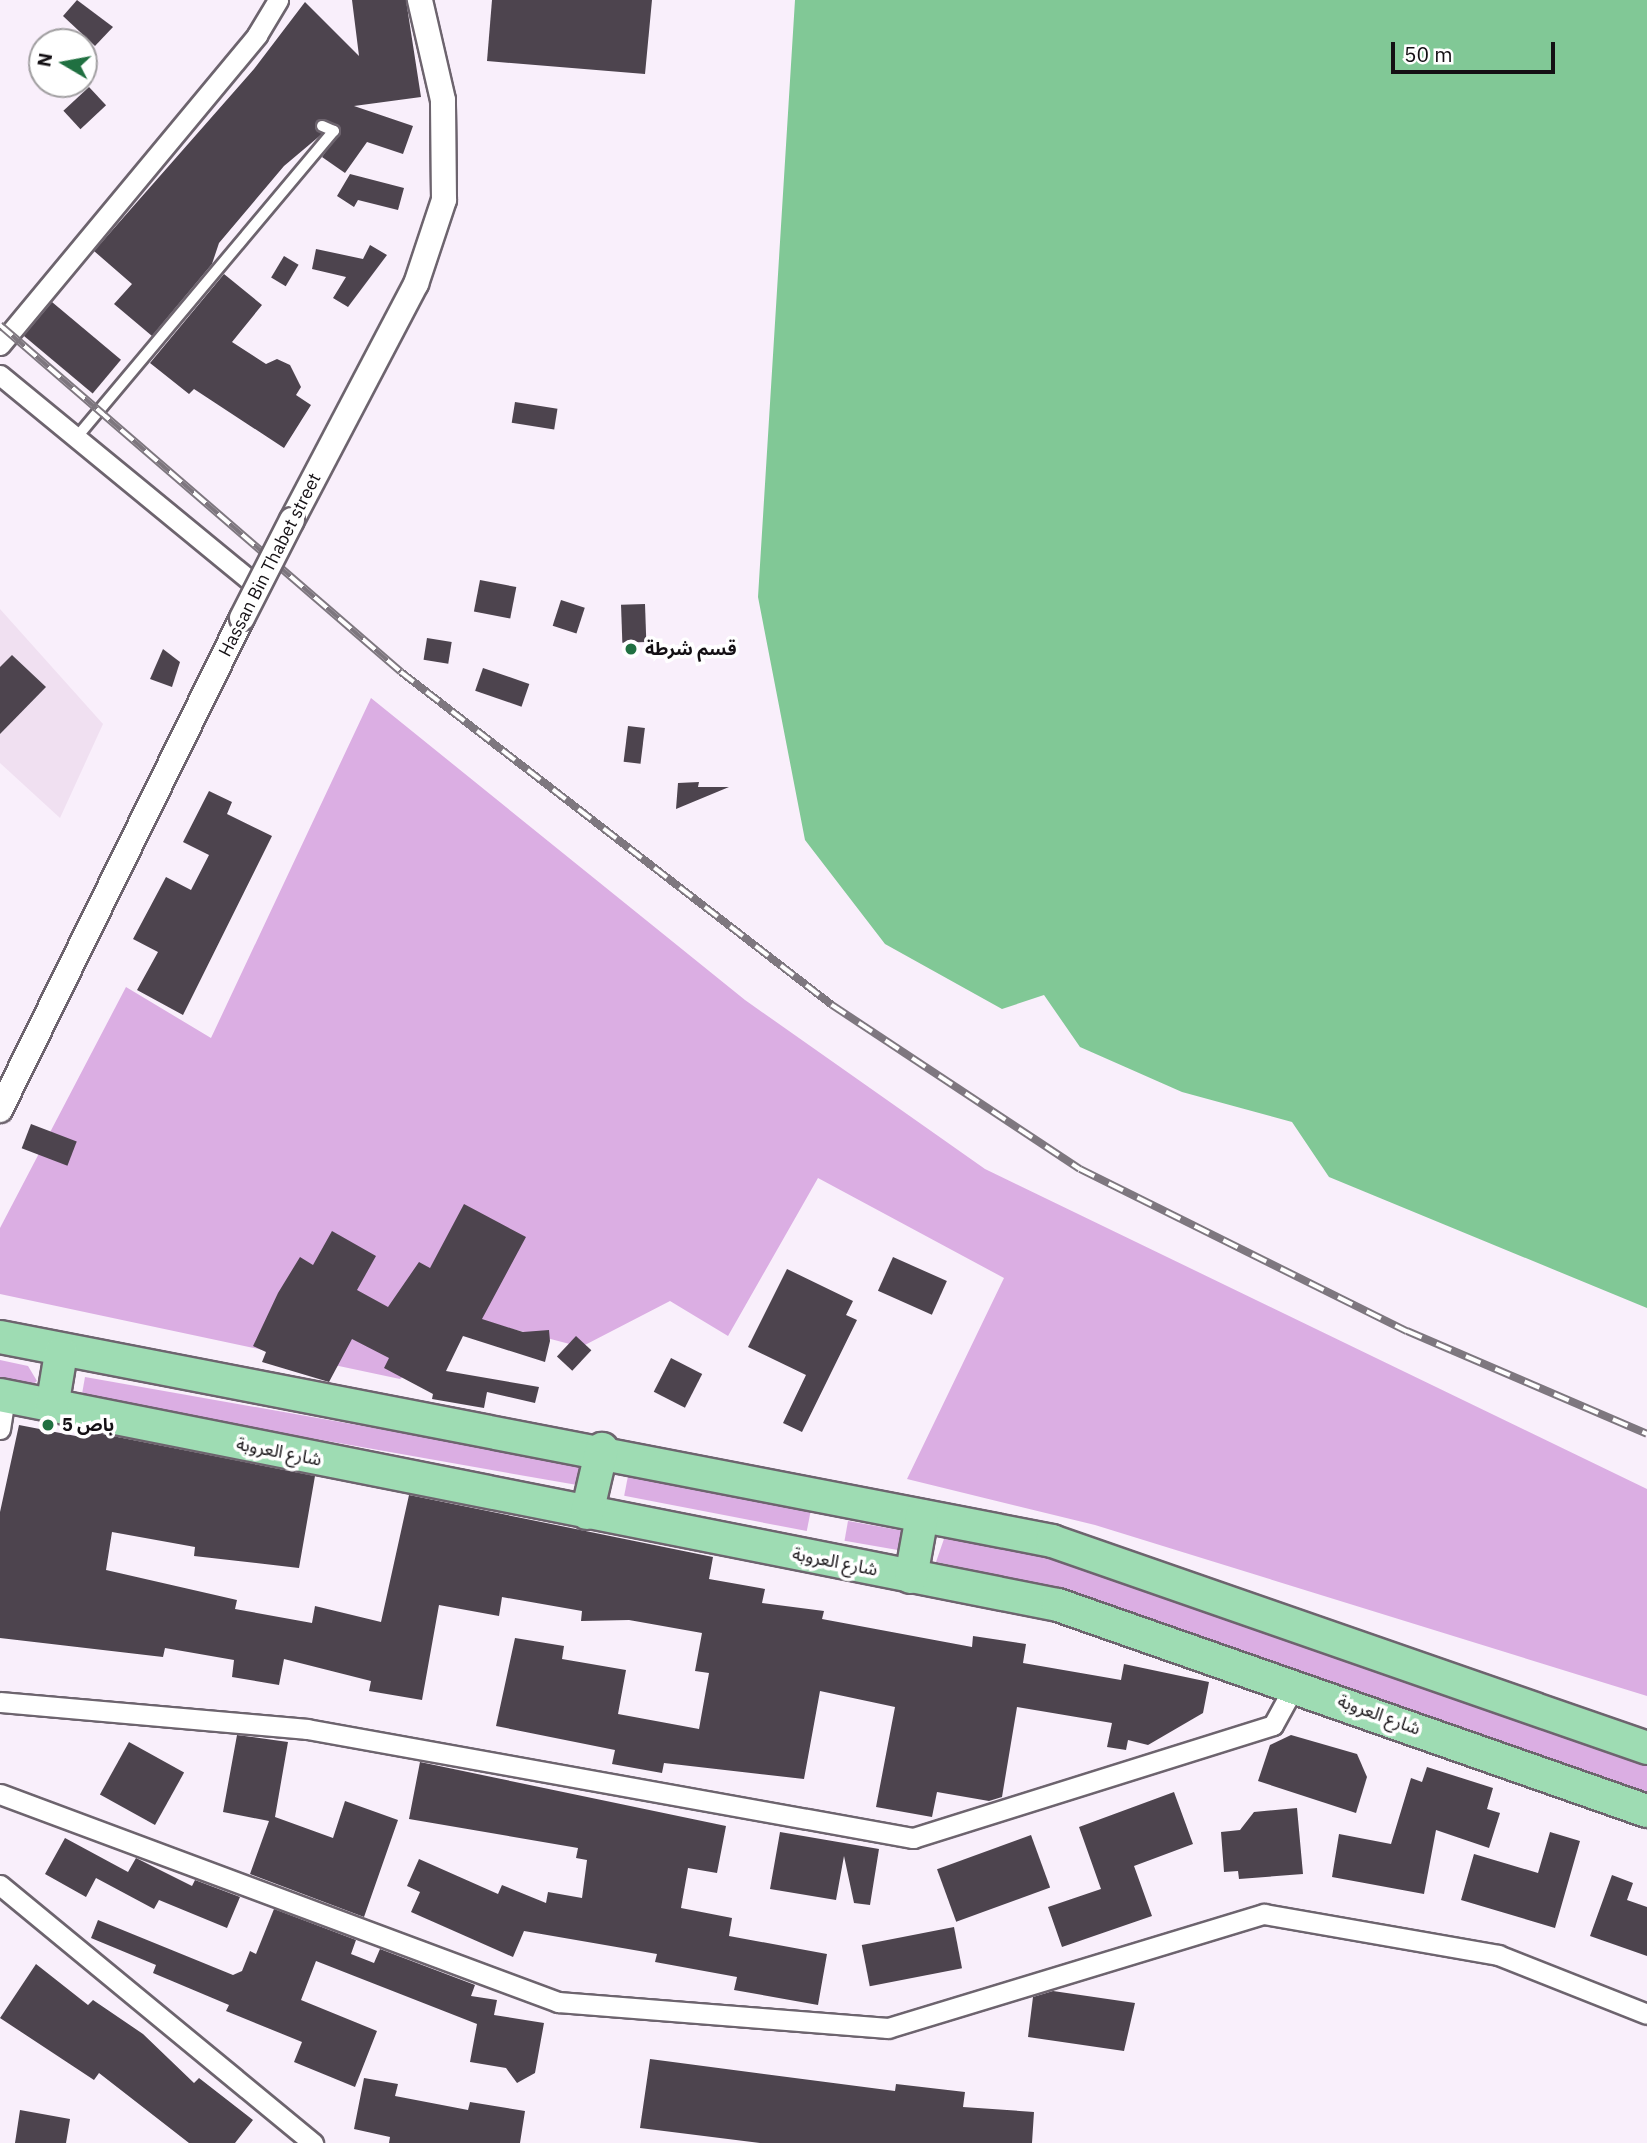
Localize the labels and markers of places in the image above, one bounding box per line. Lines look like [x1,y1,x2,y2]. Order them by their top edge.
place label: قسم شرطة [645,638,737,660]
marker: قسم شرطة [623,641,639,657]
place label: باص 5 [62,1414,114,1436]
marker: باص 5 [40,1417,56,1433]

